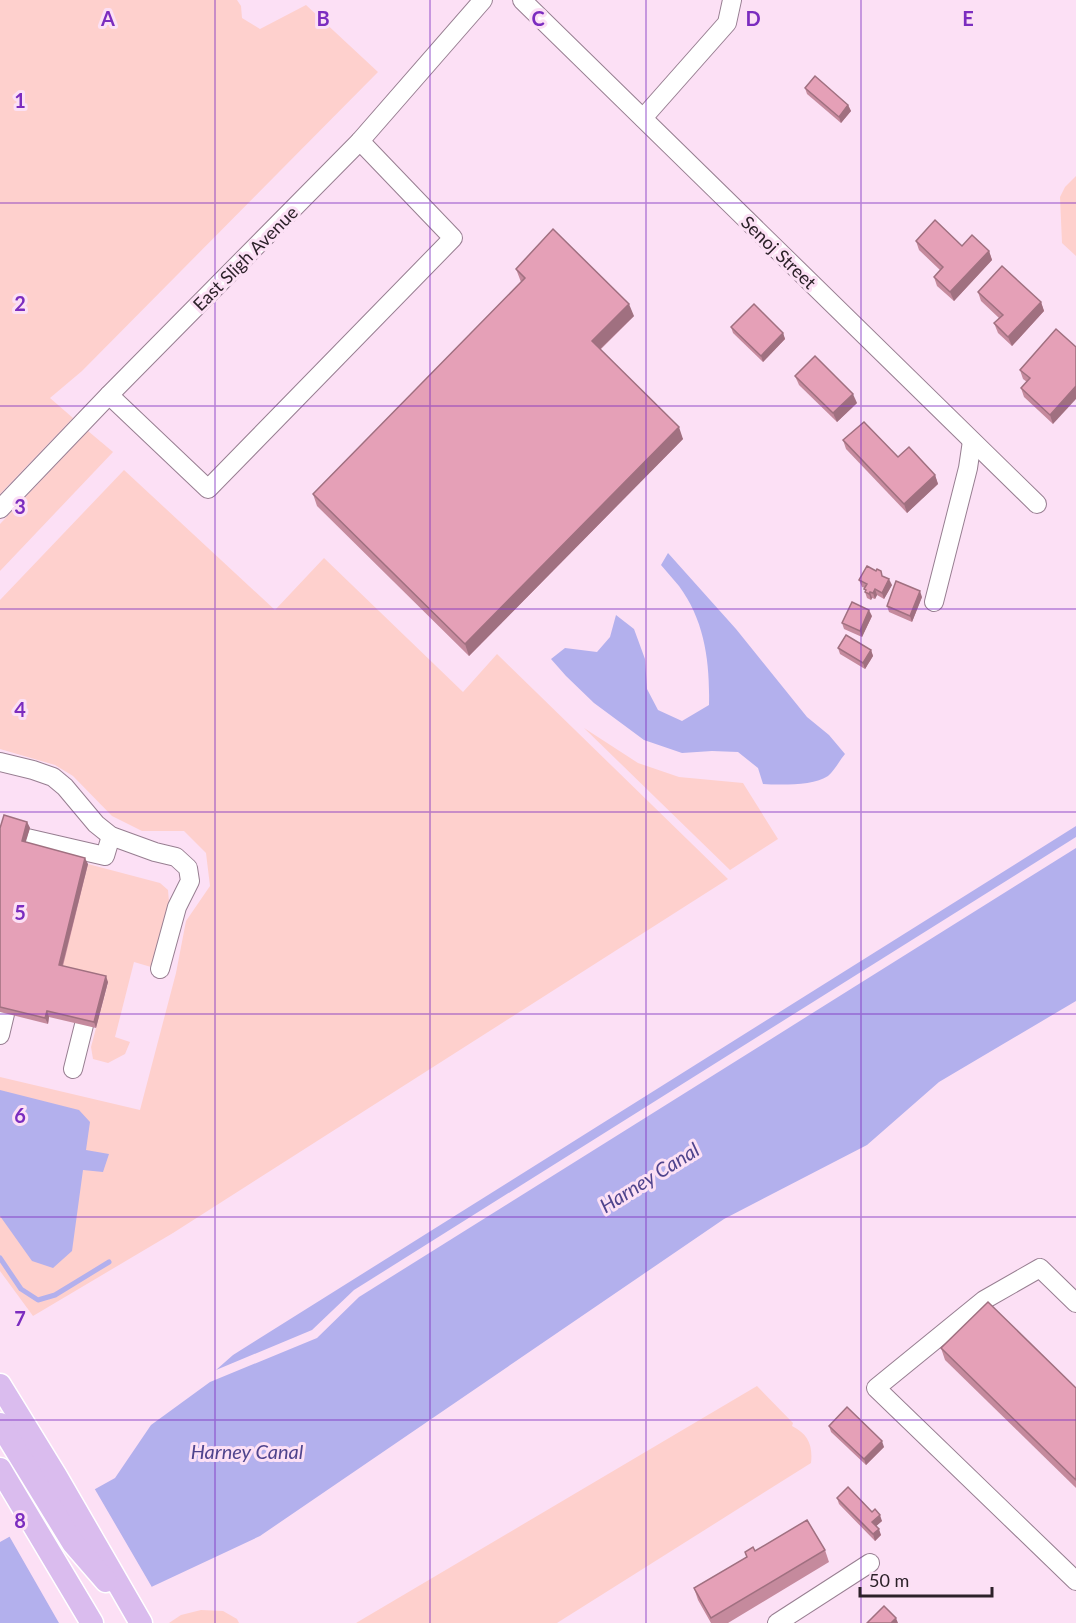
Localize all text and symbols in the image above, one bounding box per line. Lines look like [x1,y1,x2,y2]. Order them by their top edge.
text: A [100,6,115,30]
text: B [316,6,330,30]
text: C [531,6,545,30]
text: D [745,6,761,30]
text: E [962,6,974,30]
text: 1 [14,88,26,112]
street label: East Sligh Avenue [188,201,302,315]
street label: Senoj Street [737,211,821,294]
text: 2 [14,291,26,315]
text: 3 [14,494,26,518]
text: 4 [14,697,26,721]
text: 5 [14,900,26,924]
text: 6 [14,1103,26,1127]
water label: Harney Canal [595,1137,704,1217]
text: 7 [14,1306,26,1330]
water label: Harney Canal [191,1439,304,1463]
text: 8 [14,1508,26,1532]
scale bar [860,1560,992,1598]
text: 50 m [869,1569,909,1591]

